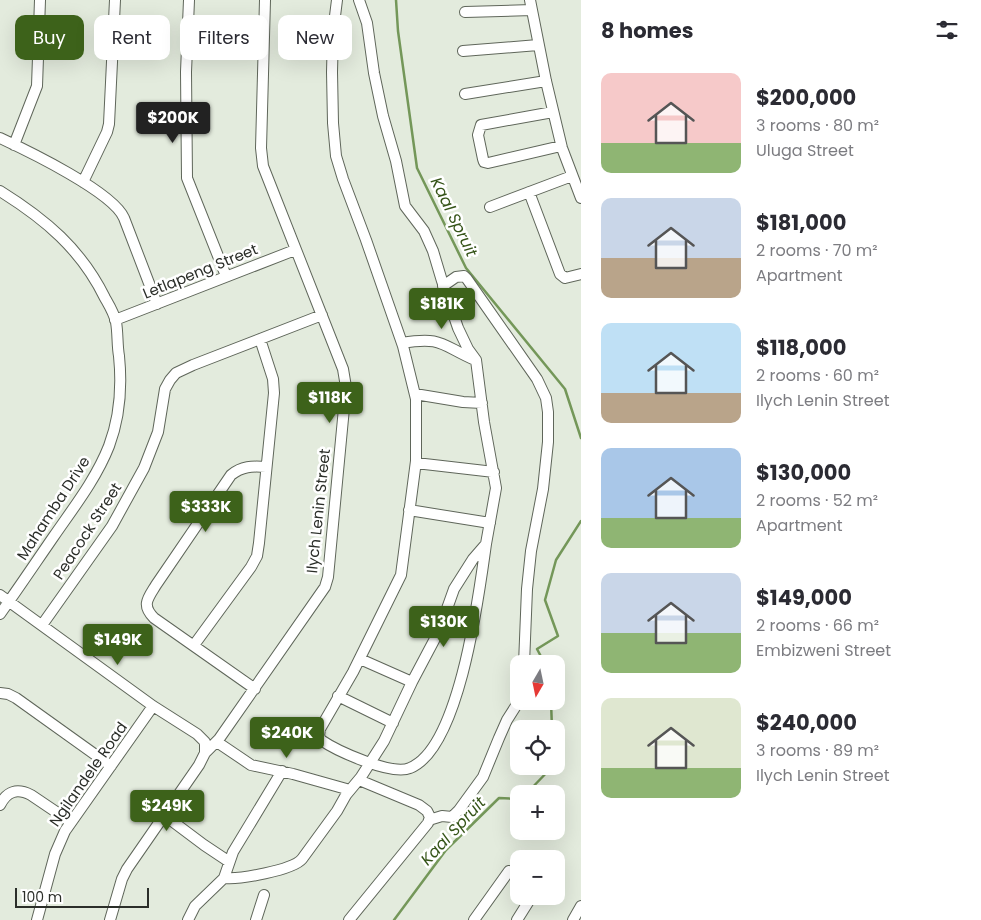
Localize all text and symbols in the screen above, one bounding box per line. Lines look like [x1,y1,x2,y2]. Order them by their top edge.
chip: Buy [15,15,84,60]
chip: Rent [94,15,170,60]
chip: Filters [180,15,268,60]
chip: New [278,15,352,60]
text: 8 homes [601,16,693,45]
icon: filters [933,16,961,44]
text: $200,000 [756,83,856,112]
icon: home [641,93,701,153]
pin: $200K [138,102,208,144]
text: $200K [147,106,199,129]
text: 3 rooms · 80 m² [756,114,879,137]
text: Uluga Street [756,139,854,162]
water label: Kaal Spruit [425,173,484,262]
text: $181,000 [756,208,846,237]
icon: home [641,218,701,278]
street label: Letlapeng Street [139,238,261,304]
text: 2 rooms · 70 m² [756,239,878,262]
text: Apartment [756,264,843,287]
pin: $181K [407,288,477,330]
text: $181K [420,292,464,315]
text: $118,000 [756,333,846,362]
icon: home [641,343,701,403]
text: 2 rooms · 60 m² [756,364,879,387]
pin: $118K [295,382,365,424]
text: $118K [308,386,352,409]
text: Ilych Lenin Street [756,389,889,412]
street label: Ilych Lenin Street [301,448,335,574]
street label: Mahamba Drive [11,452,95,564]
text: $130,000 [756,458,851,487]
icon: home [641,468,701,528]
street label: Peacock Street [48,478,126,584]
text: 2 rooms · 52 m² [756,489,878,512]
pin: $333K [171,490,241,533]
text: $333K [181,495,231,518]
text: Apartment [756,514,843,537]
text: $149,000 [756,583,852,612]
icon: home [641,593,701,653]
pin: $130K [409,606,479,648]
text: $130K [420,610,468,633]
text: 2 rooms · 66 m² [756,614,879,637]
pin: $149K [83,624,153,666]
text: $149K [94,628,142,651]
text: Embizweni Street [756,639,891,662]
north arrow [510,655,565,710]
map controls [510,655,565,905]
text: $240,000 [756,708,857,737]
pin: $240K [252,716,322,759]
street label: Ngilandele Road [44,717,132,831]
icon: home [641,718,701,778]
button: locate [510,720,565,775]
text: $240K [261,721,313,744]
text: 3 rooms · 89 m² [756,739,879,762]
text: Ilych Lenin Street [756,764,889,787]
button: + [510,785,565,840]
pin: $249K [132,790,202,832]
water label: Kaal Spruit [415,791,492,870]
text: $249K [141,794,193,817]
button: − [510,850,565,905]
scale bar [15,885,149,908]
text: 100 m [22,887,62,907]

